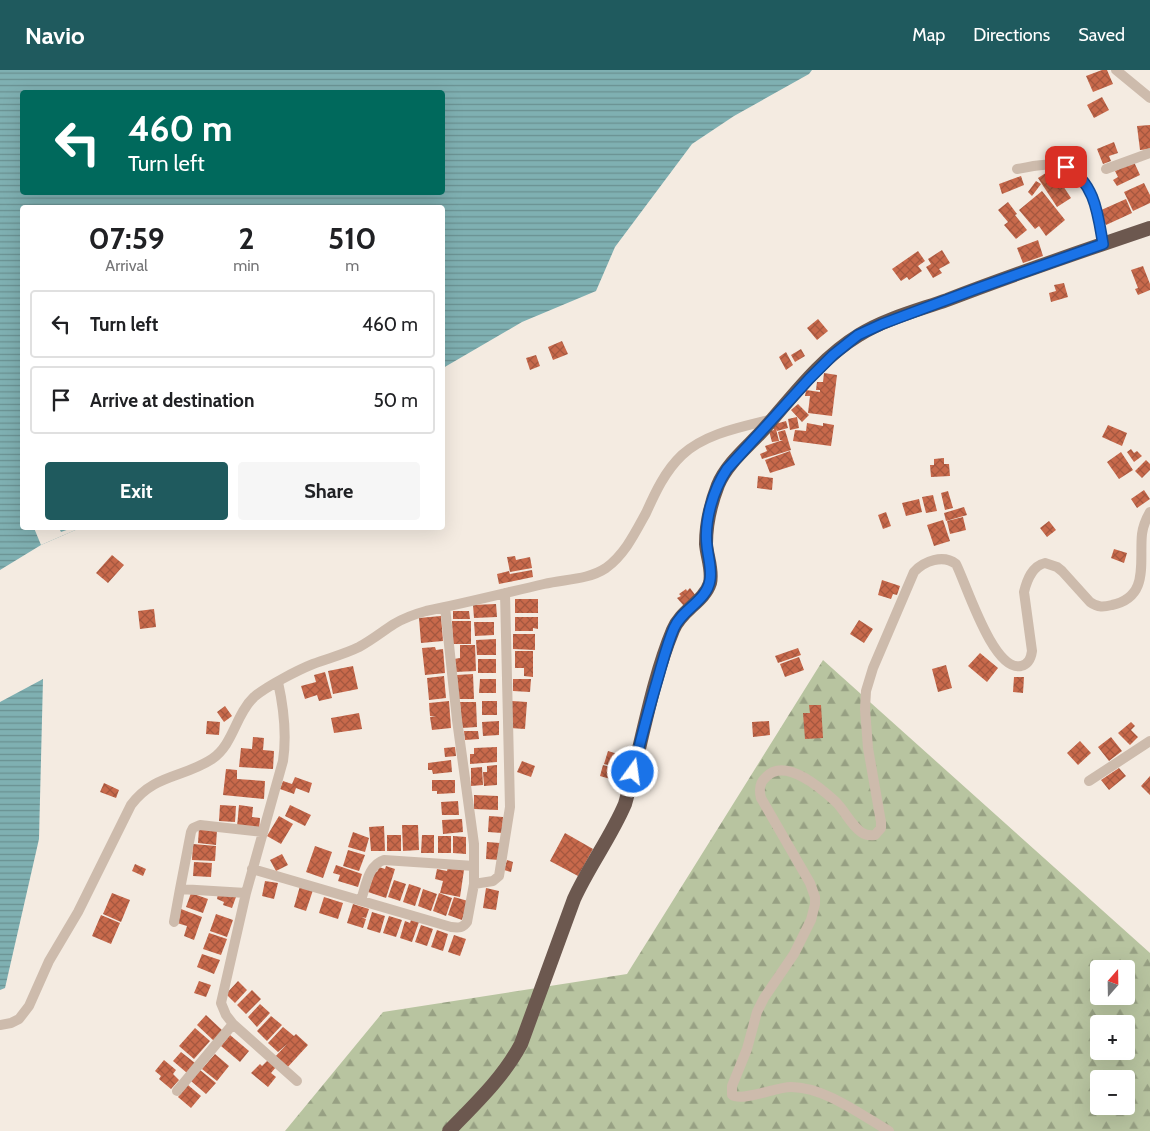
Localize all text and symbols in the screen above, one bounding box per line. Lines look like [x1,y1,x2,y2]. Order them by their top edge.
text: Navio [25,21,85,50]
text: Map [912,24,945,46]
text: Directions [973,24,1050,46]
text: Saved [1078,24,1125,46]
text: 460 m [128,107,232,150]
icon: left [45,110,110,175]
pin [1045,146,1087,188]
text: Turn left [128,150,205,177]
icon: arrive [1052,153,1080,181]
text: 07:59 [89,220,165,257]
text: 2 [238,220,254,257]
text: 510 [328,220,376,257]
text: Arrival [105,256,148,275]
text: min [233,256,260,275]
text: m [345,256,359,275]
icon: left [47,310,75,338]
text: Turn left [90,313,158,336]
text: 460 m [362,313,418,336]
icon: arrive [47,386,75,414]
text: Arrive at destination [90,389,254,412]
text: 50 m [374,389,418,412]
button: Exit [45,462,228,520]
button: Share [238,462,420,520]
position arrow [606,745,658,797]
north arrow [1090,960,1135,1005]
map controls [1090,960,1135,1115]
button: + [1090,1015,1135,1060]
button: − [1090,1070,1135,1115]

